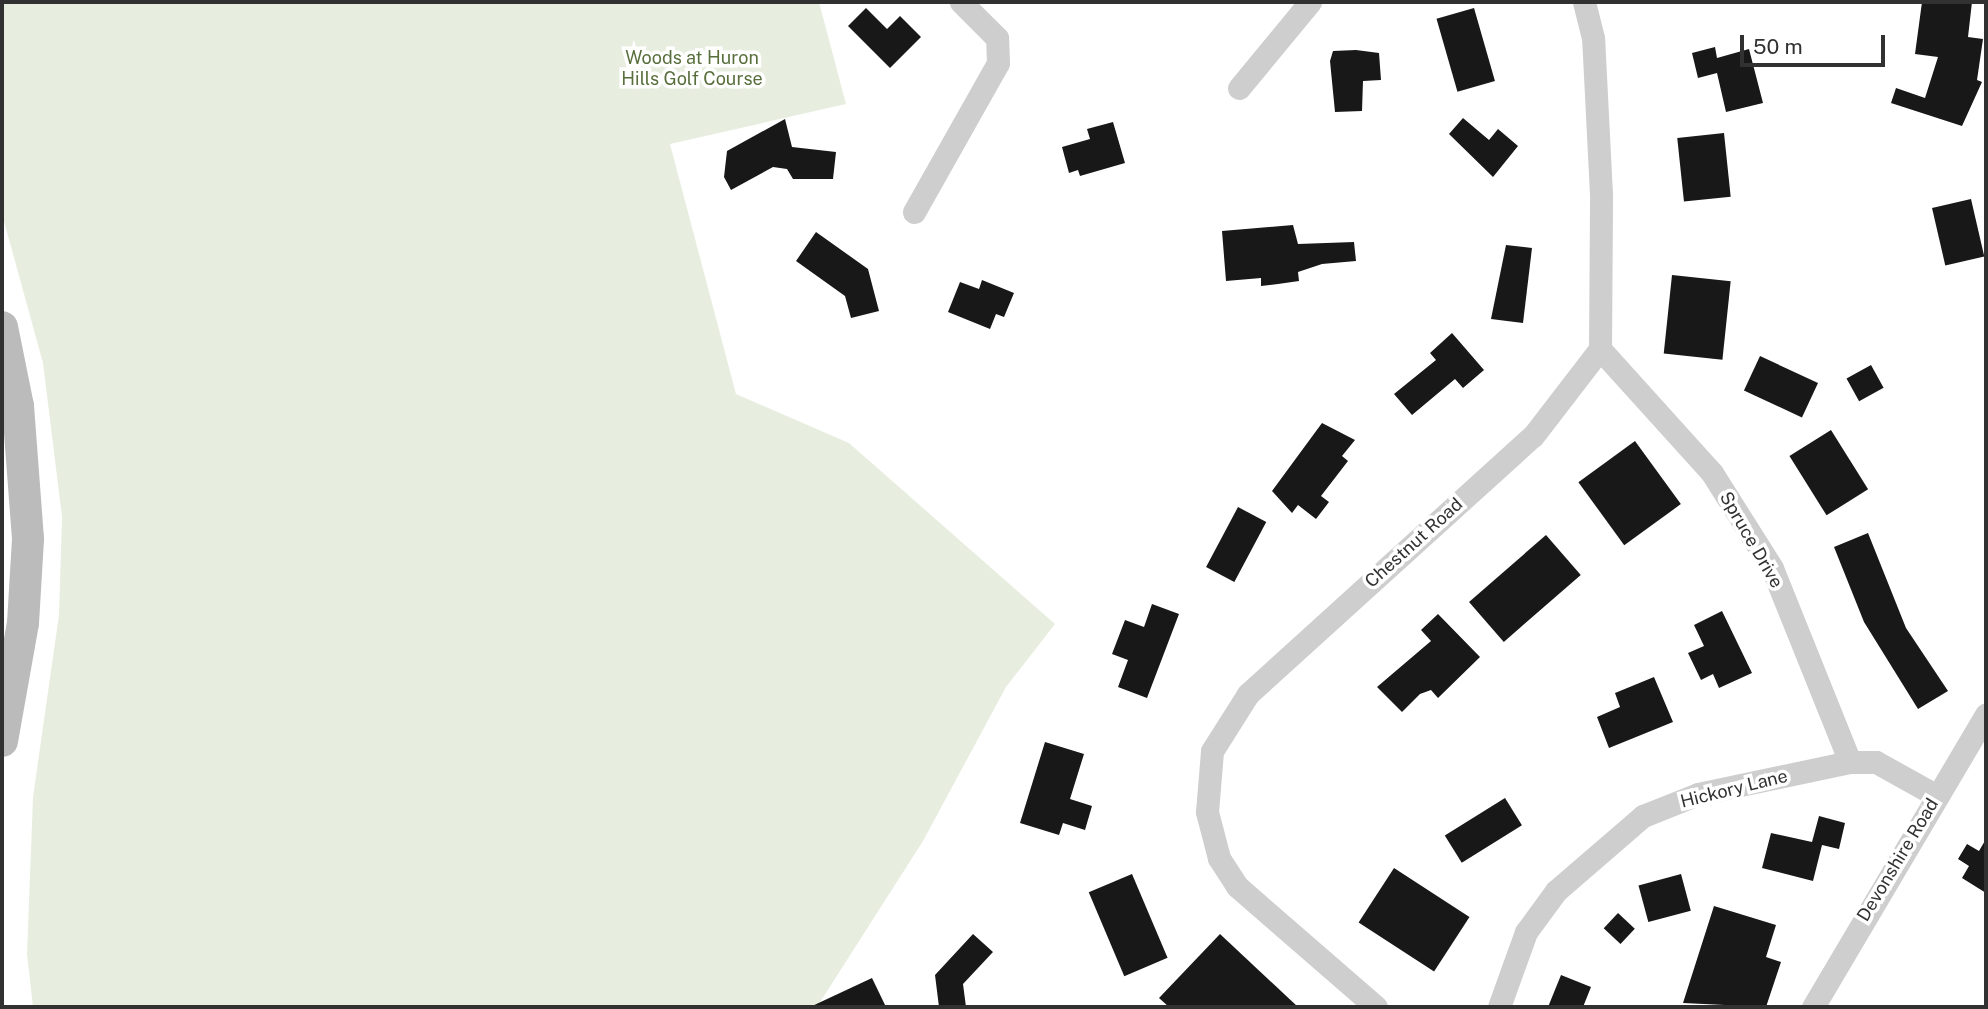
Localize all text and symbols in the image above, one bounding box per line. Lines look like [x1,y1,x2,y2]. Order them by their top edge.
scale bar [1743,21,1888,65]
text: 50 m [1753,34,1803,59]
park label: Woods at Huron Hills Golf Course [621,48,763,90]
street label: Spruce Drive [1715,488,1787,592]
street label: Chestnut Road [1361,494,1467,592]
street label: Hickory Lane [1678,765,1790,813]
street label: Devonshire Road [1853,794,1943,926]

